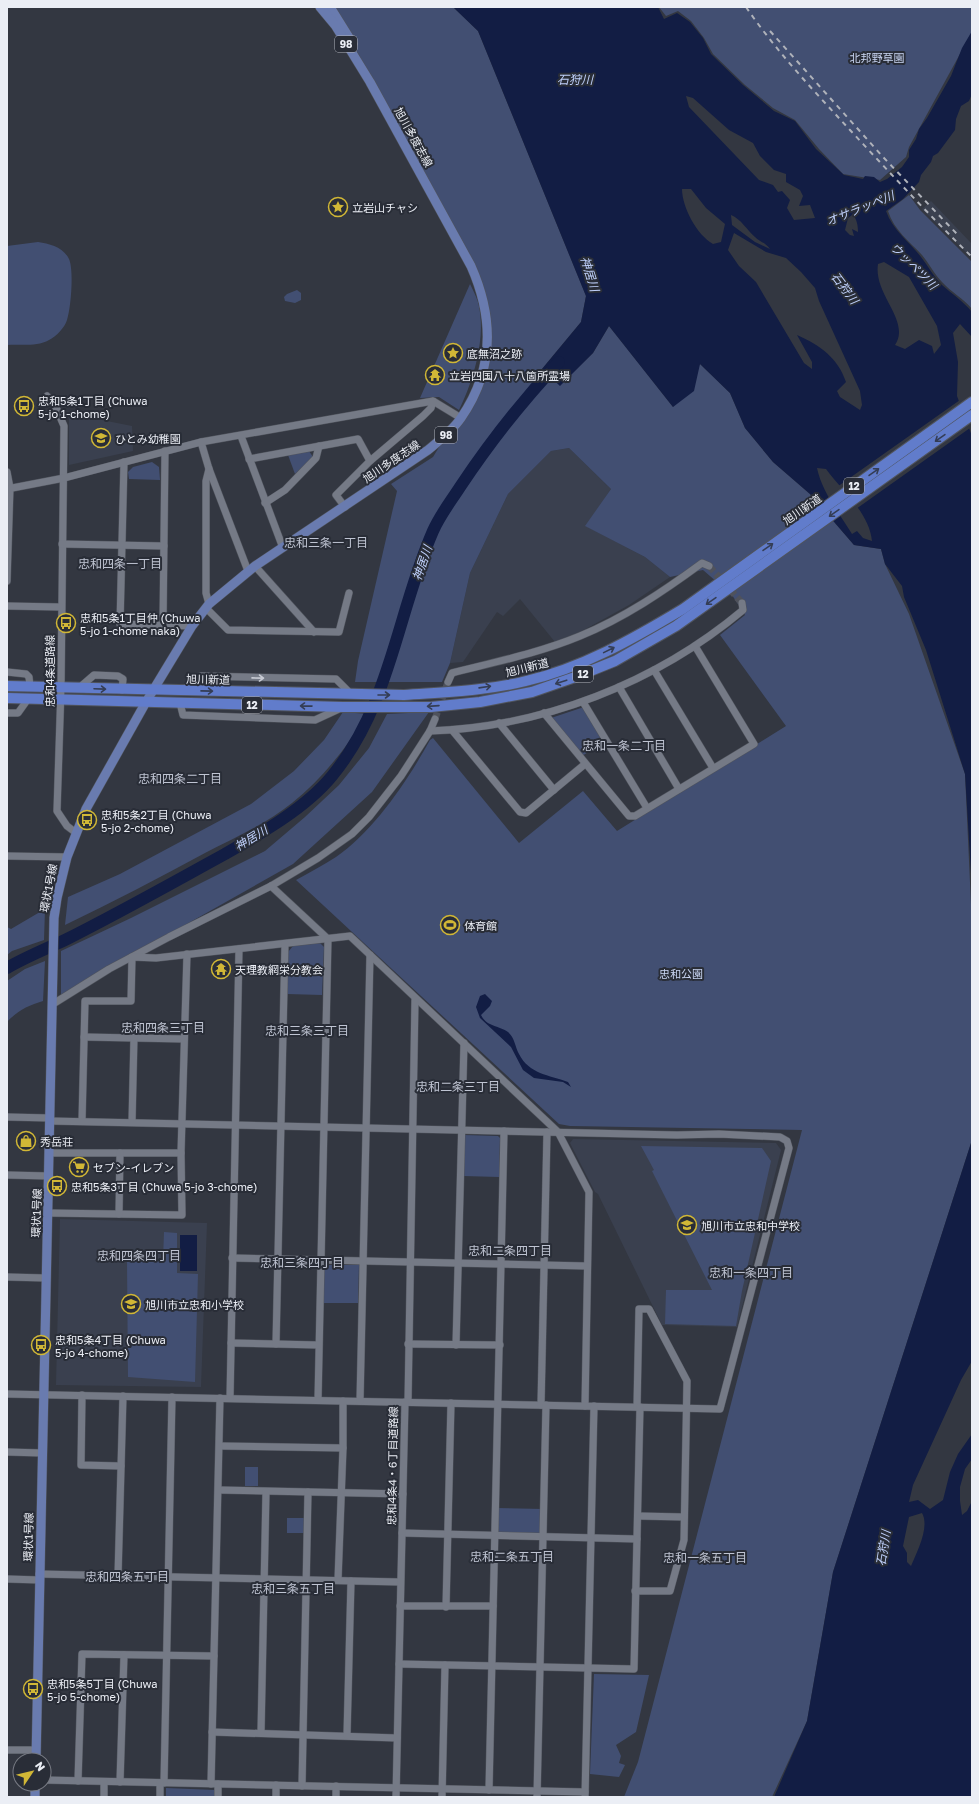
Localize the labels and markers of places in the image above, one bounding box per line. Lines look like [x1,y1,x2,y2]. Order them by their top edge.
place icon: 立岩山チャシ [327,196,349,218]
place label: 立岩山チャシ [352,201,418,214]
place icon: 底無沼之跡 [442,342,464,364]
place label: 底無沼之跡 [467,347,522,360]
temple icon: 立岩四国八十八箇所霊場 [424,364,446,386]
place label: 立岩四国八十八箇所霊場 [449,369,570,382]
place label: 忠和5条1丁目 (Chuwa 5-jo 1-chome) [38,394,147,420]
bus stop icon: 忠和5条1丁目 (Chuwa 5-jo 1-chome) [13,395,35,417]
school or university icon: ひとみ幼稚園 [90,427,112,449]
place label: ひとみ幼稚園 [115,432,181,445]
place label: 忠和5条1丁目仲 (Chuwa 5-jo 1-chome naka) [80,611,200,637]
bus stop icon: 忠和5条1丁目仲 (Chuwa 5-jo 1-chome naka) [55,612,77,634]
place label: 忠和5条2丁目 (Chuwa 5-jo 2-chome) [101,808,212,834]
bus stop icon: 忠和5条2丁目 (Chuwa 5-jo 2-chome) [76,809,98,831]
sports icon: 体育館 [439,914,461,936]
place label: 体育館 [464,919,497,932]
temple icon: 天理教網栄分教会 [210,958,232,980]
place label: 天理教網栄分教会 [235,963,323,976]
shop icon: 秀岳荘 [15,1130,37,1152]
place label: 秀岳荘 [40,1135,73,1148]
supermarket icon: セブン-イレブン [68,1156,90,1178]
place label: セブン-イレブン [93,1161,174,1174]
bus stop icon: 忠和5条3丁目 (Chuwa 5-jo 3-chome) [46,1175,68,1197]
place label: 忠和5条3丁目 (Chuwa 5-jo 3-chome) [71,1180,257,1193]
school or university icon: 旭川市立忠和中学校 [676,1214,698,1236]
place label: 旭川市立忠和中学校 [701,1219,800,1232]
school or university icon: 旭川市立忠和小学校 [120,1293,142,1315]
place label: 旭川市立忠和小学校 [145,1298,244,1311]
place label: 忠和5条4丁目 (Chuwa 5-jo 4-chome) [55,1333,166,1359]
bus stop icon: 忠和5条4丁目 (Chuwa 5-jo 4-chome) [30,1334,52,1356]
place label: 忠和5条5丁目 (Chuwa 5-jo 5-chome) [47,1677,158,1703]
bus stop icon: 忠和5条5丁目 (Chuwa 5-jo 5-chome) [22,1678,44,1700]

